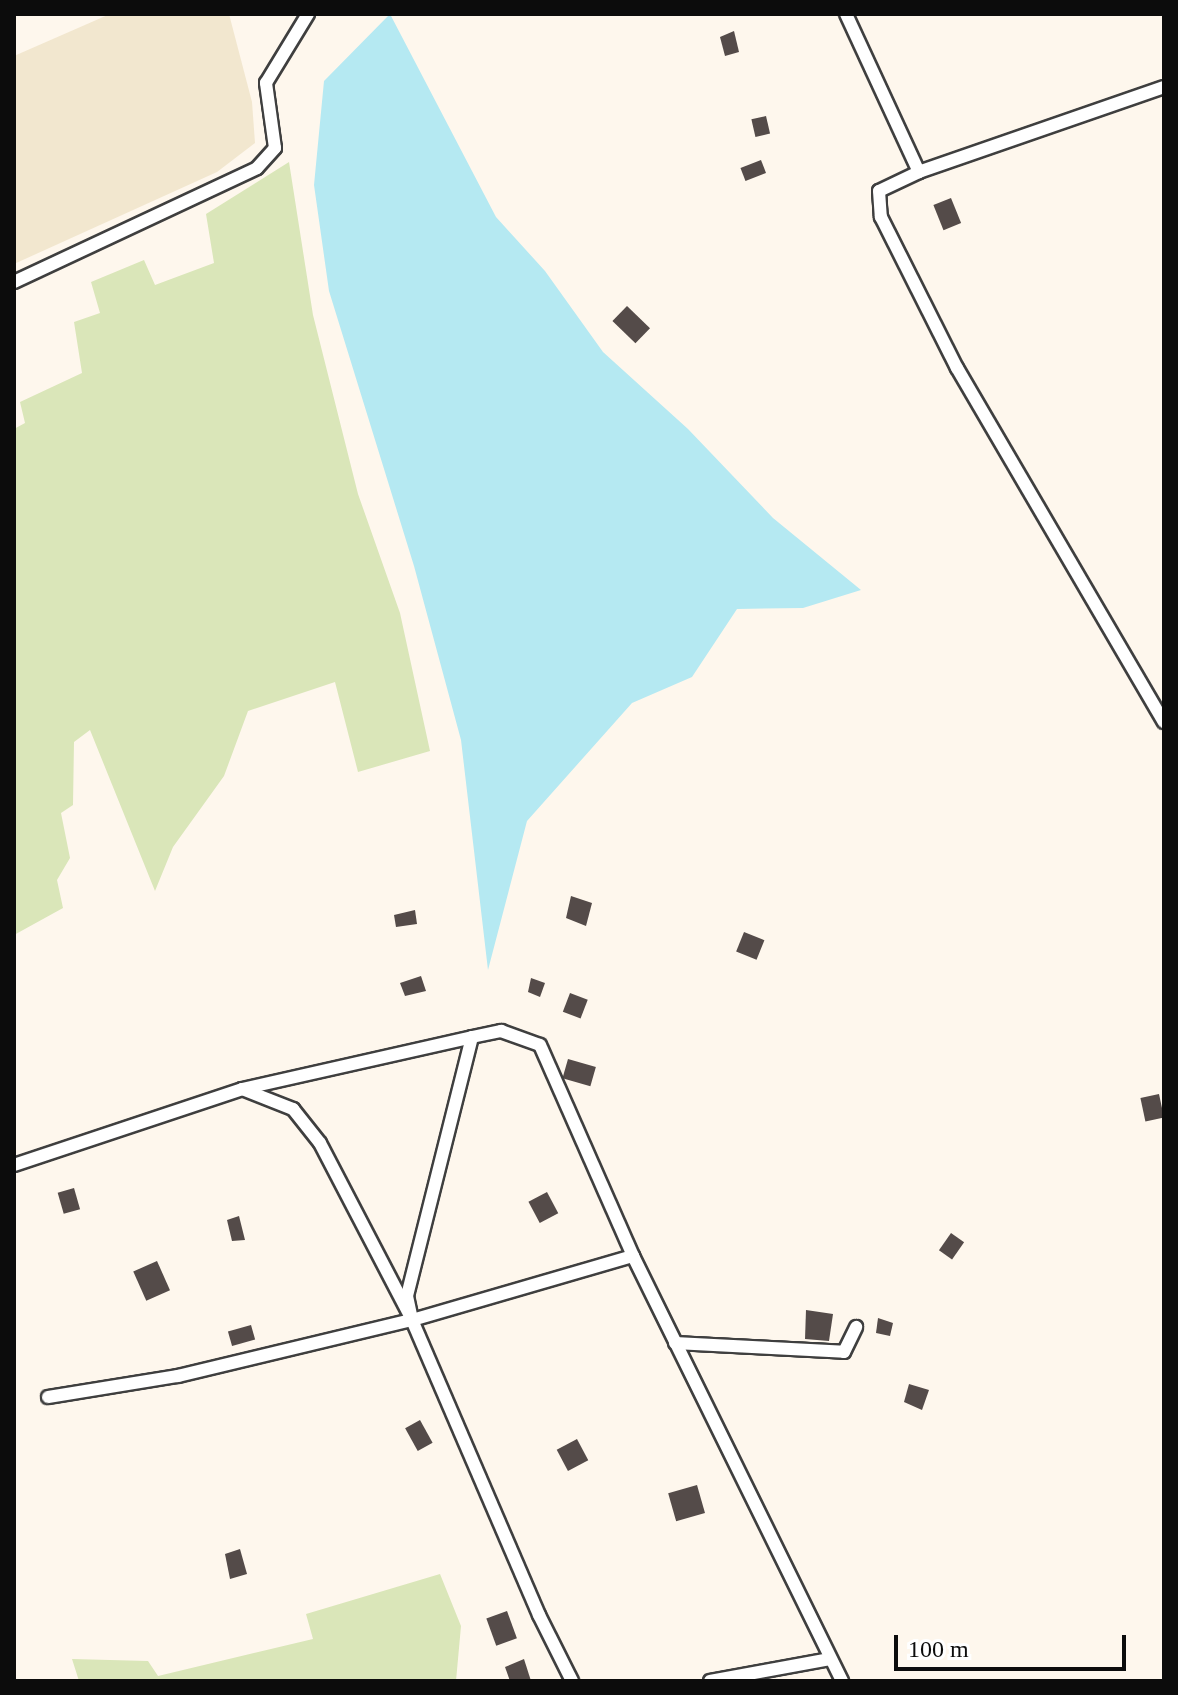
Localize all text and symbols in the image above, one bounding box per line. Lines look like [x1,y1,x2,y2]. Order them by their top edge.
scale bar [898,1619,1130,1669]
text: 100 m [908,1636,969,1662]

